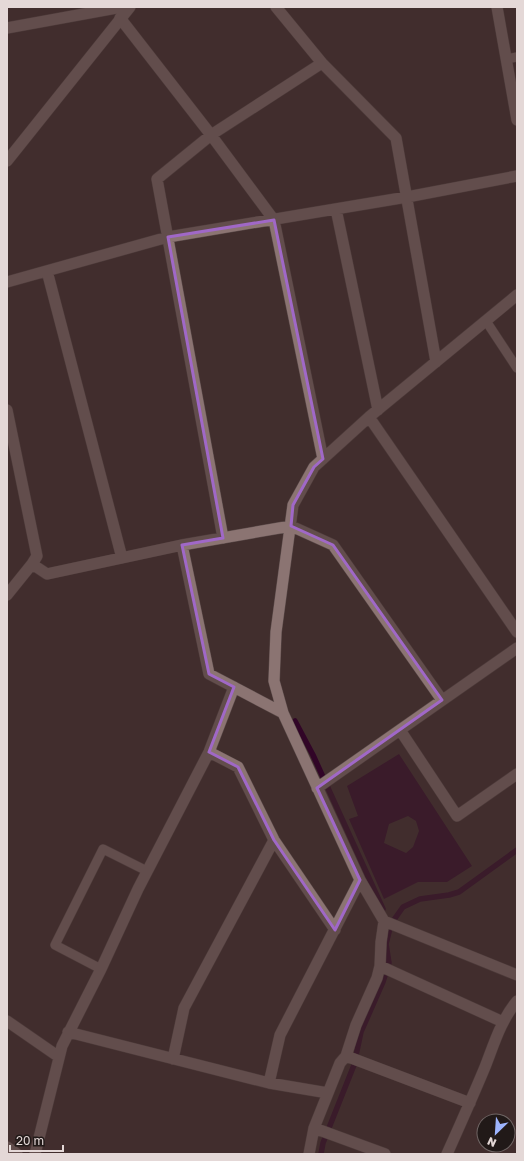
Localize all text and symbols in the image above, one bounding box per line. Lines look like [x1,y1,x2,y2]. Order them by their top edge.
north arrow [476,1113,516,1153]
scale bar [10,1127,63,1153]
text: 20 m [16,1133,44,1148]
text: N [485,1135,498,1150]

